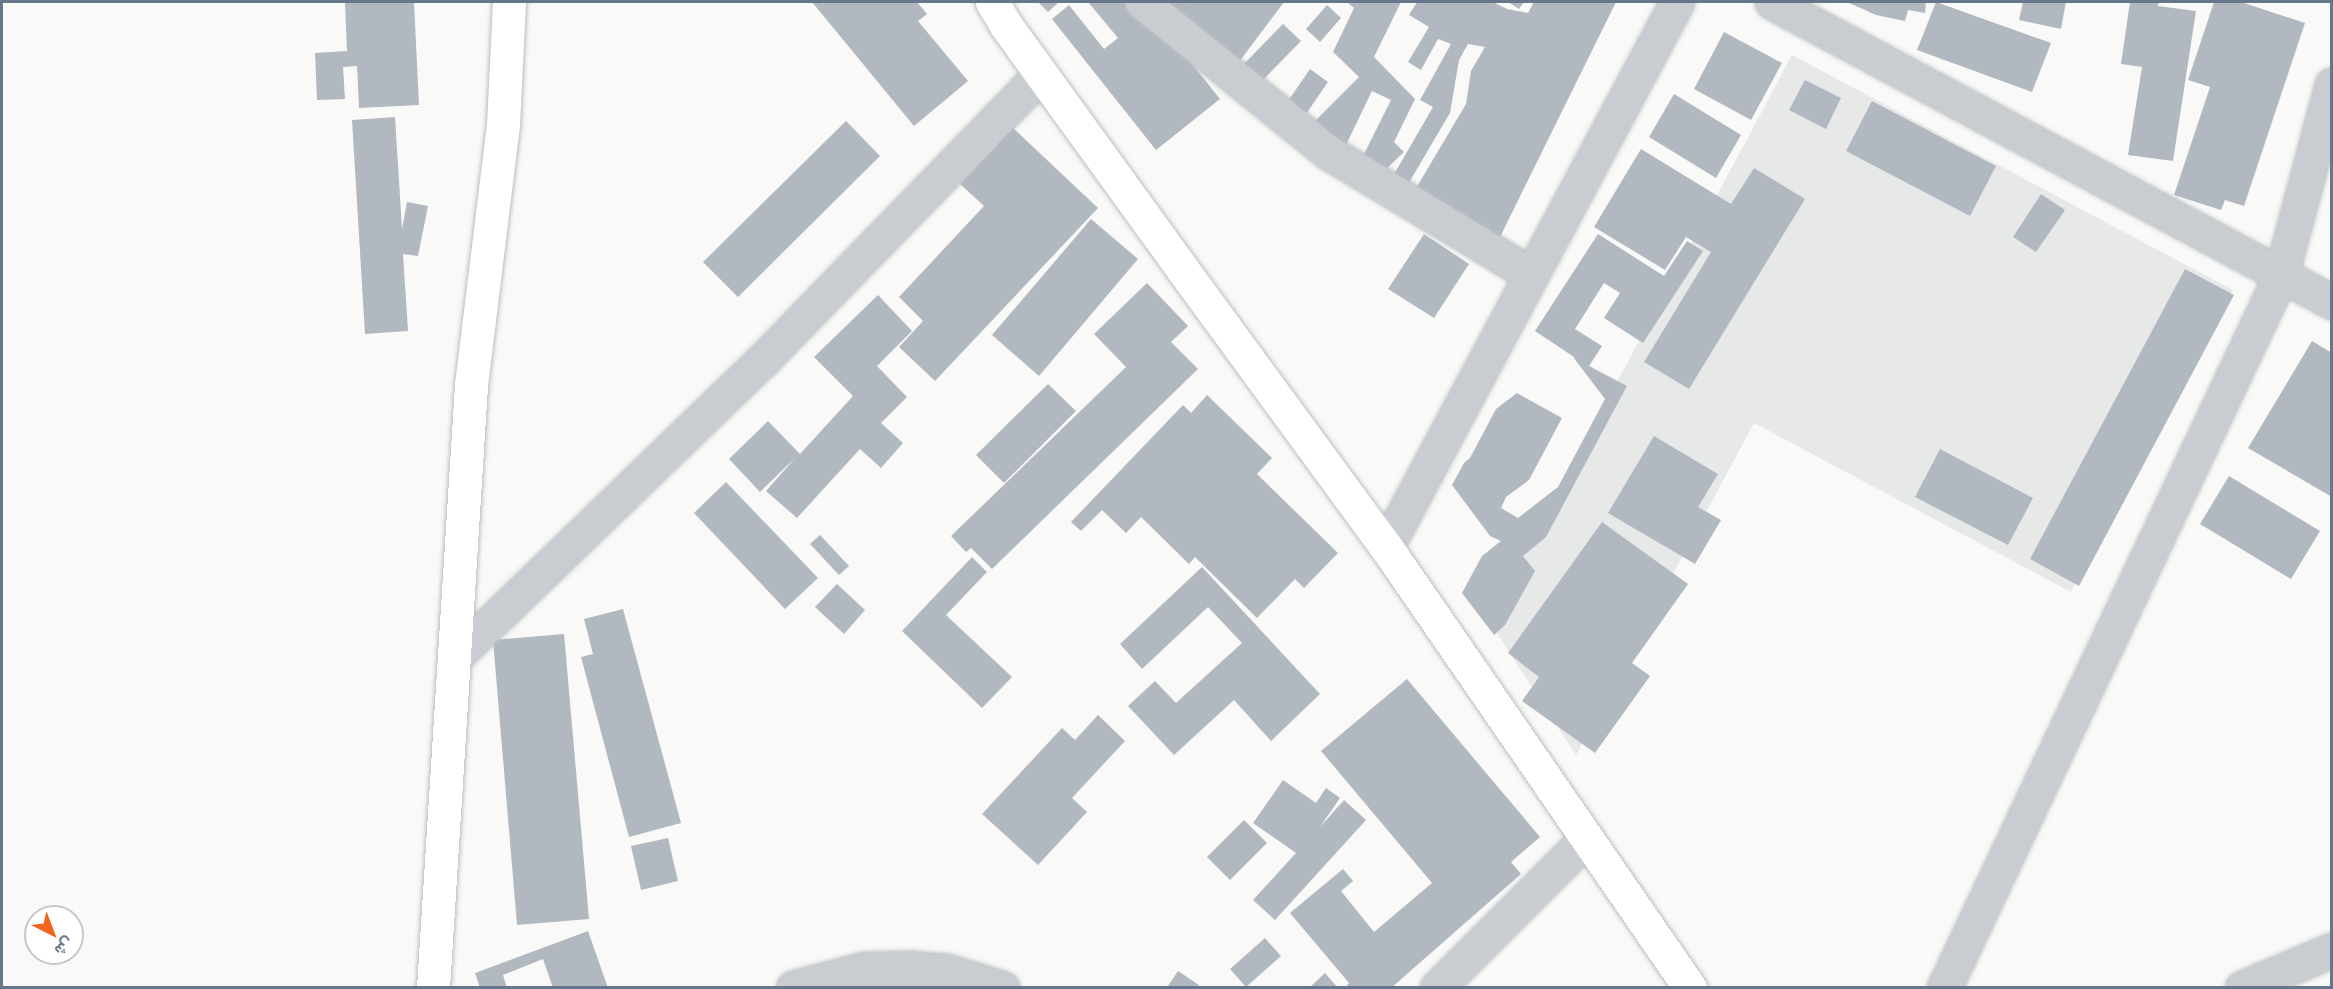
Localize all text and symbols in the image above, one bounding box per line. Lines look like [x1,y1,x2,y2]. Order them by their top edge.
north arrow [24,905,84,965]
text: ش [50,932,79,961]

